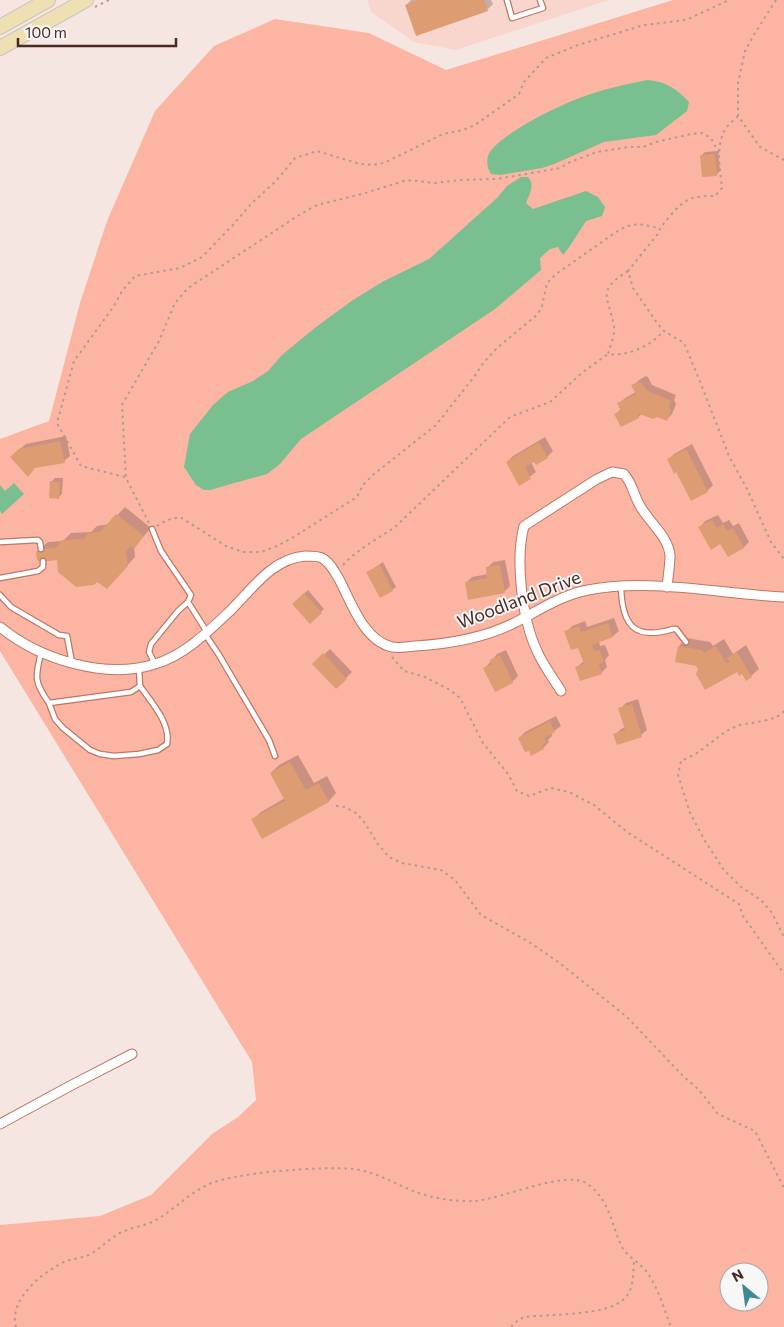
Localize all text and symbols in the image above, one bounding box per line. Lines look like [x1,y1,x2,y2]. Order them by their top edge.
scale bar [18,15,175,47]
text: 100 m [25,23,67,41]
street label: Woodland Drive [454,565,584,633]
north arrow [719,1262,769,1312]
text: N [729,1265,746,1285]

